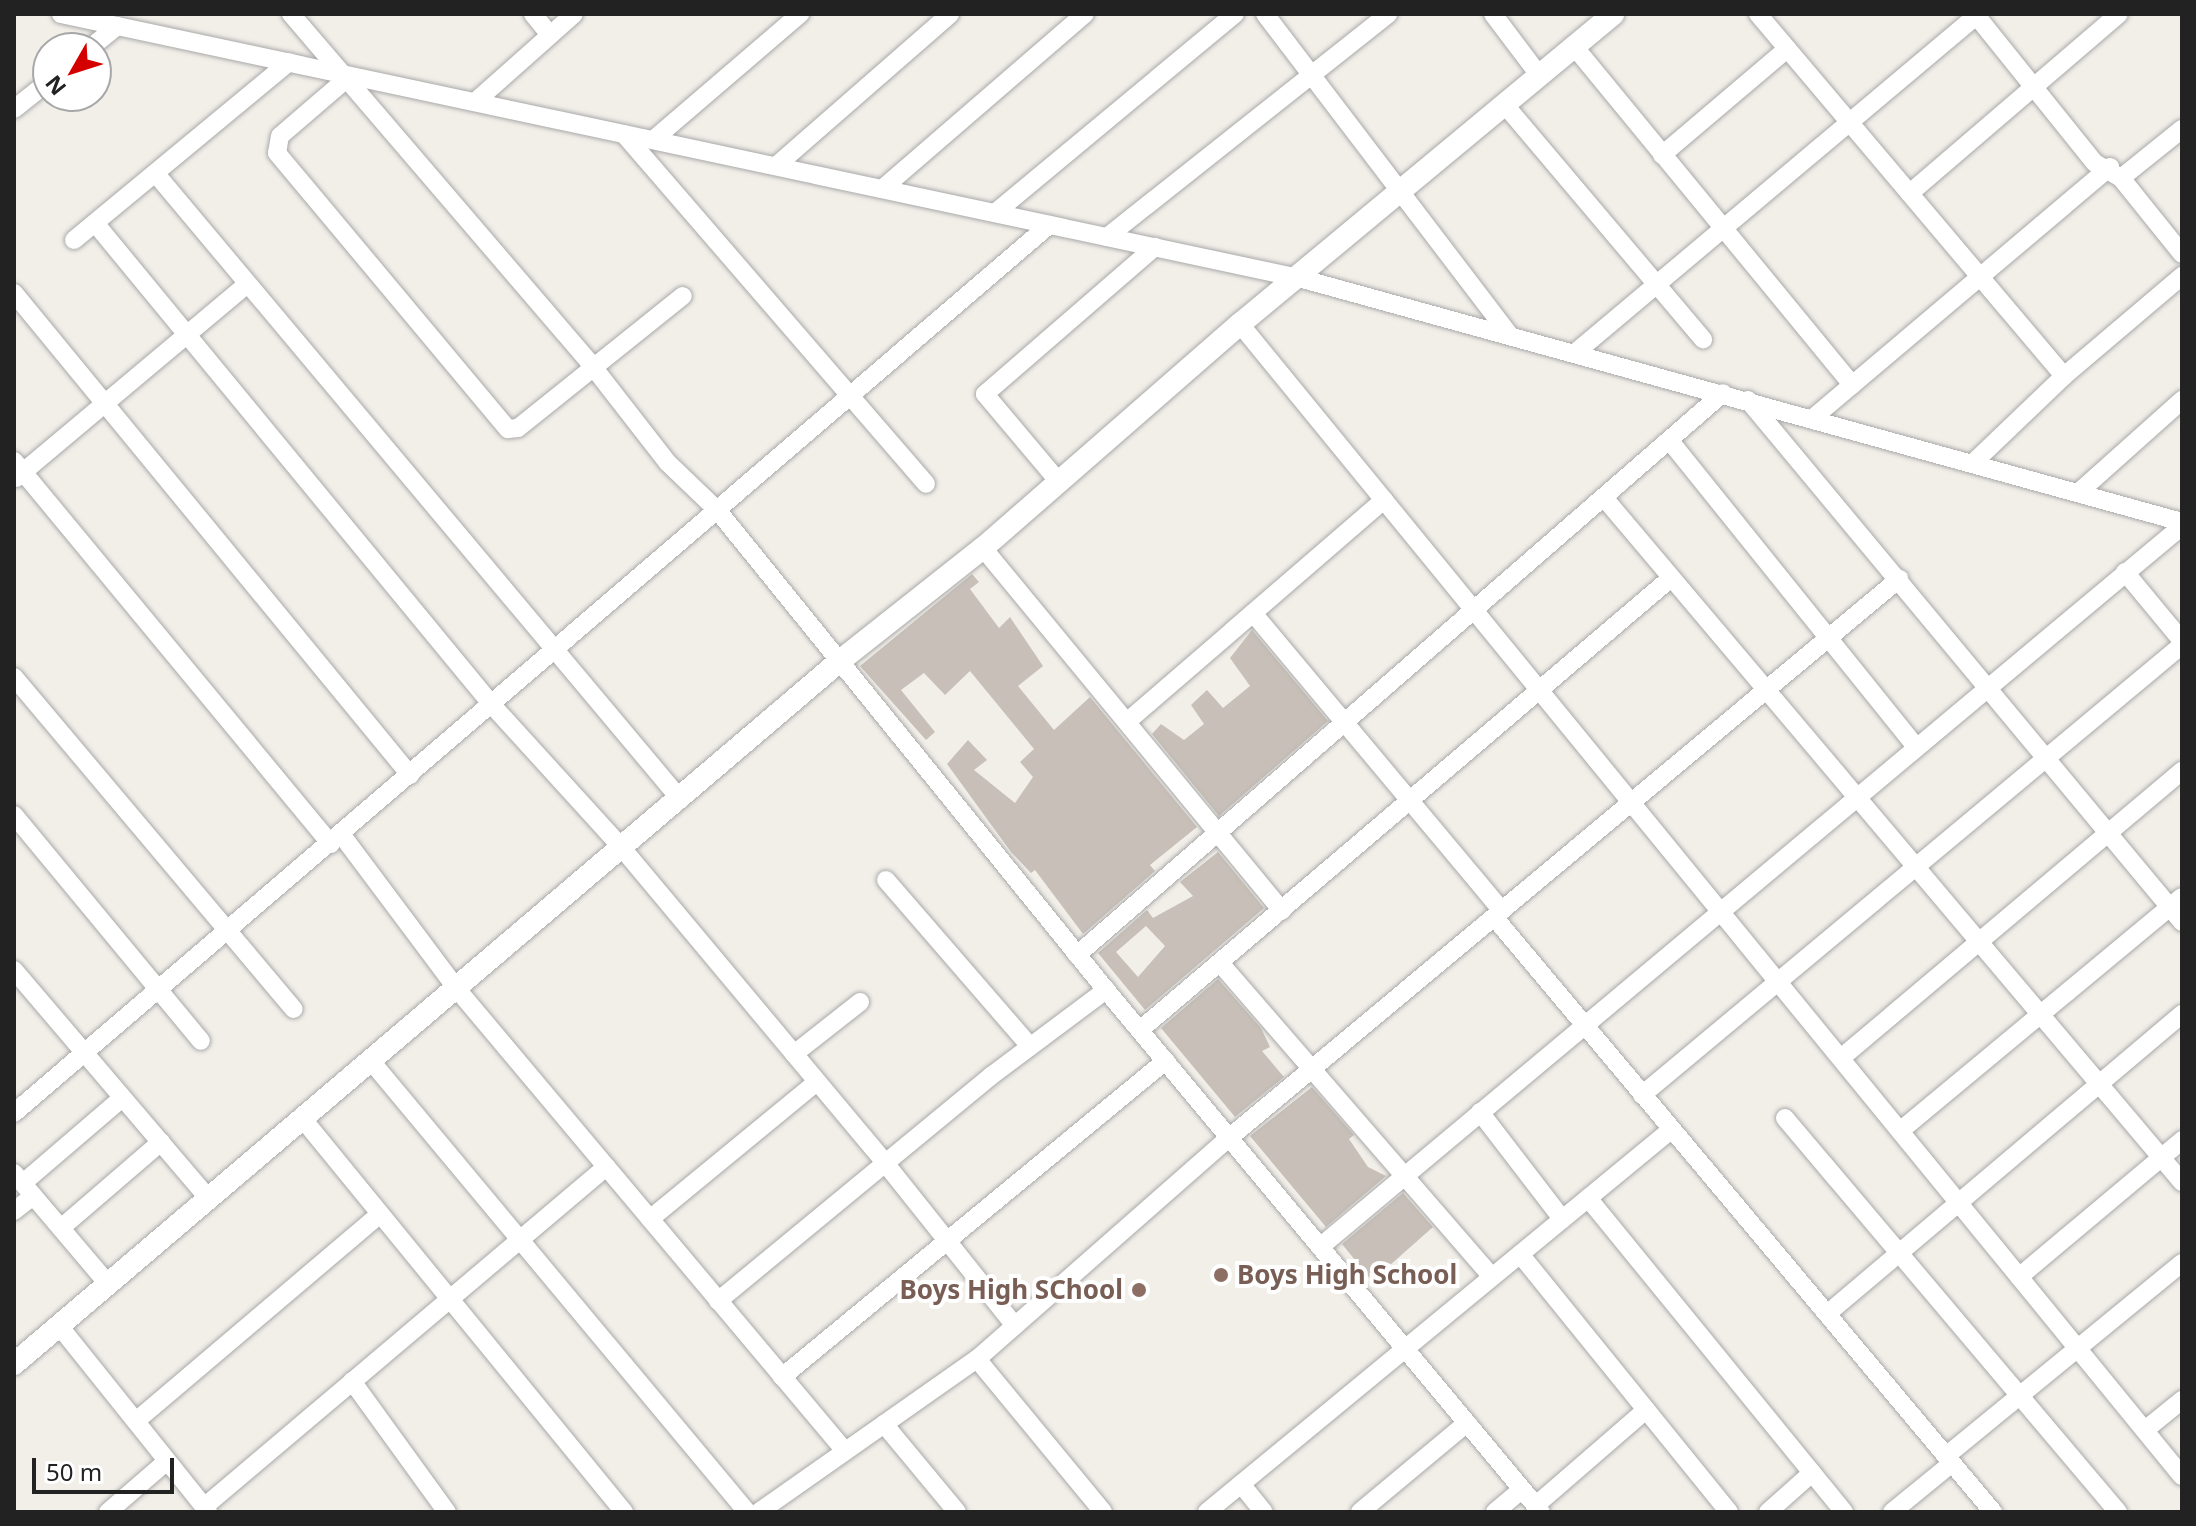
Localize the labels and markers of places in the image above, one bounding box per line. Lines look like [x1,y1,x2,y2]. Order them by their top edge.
place label: Boys High School [1237,1259,1457,1291]
marker: Boys High School [1212,1266,1230,1284]
place label: Boys High SChool [899,1274,1123,1306]
marker: Boys High SChool [1130,1281,1148,1299]

